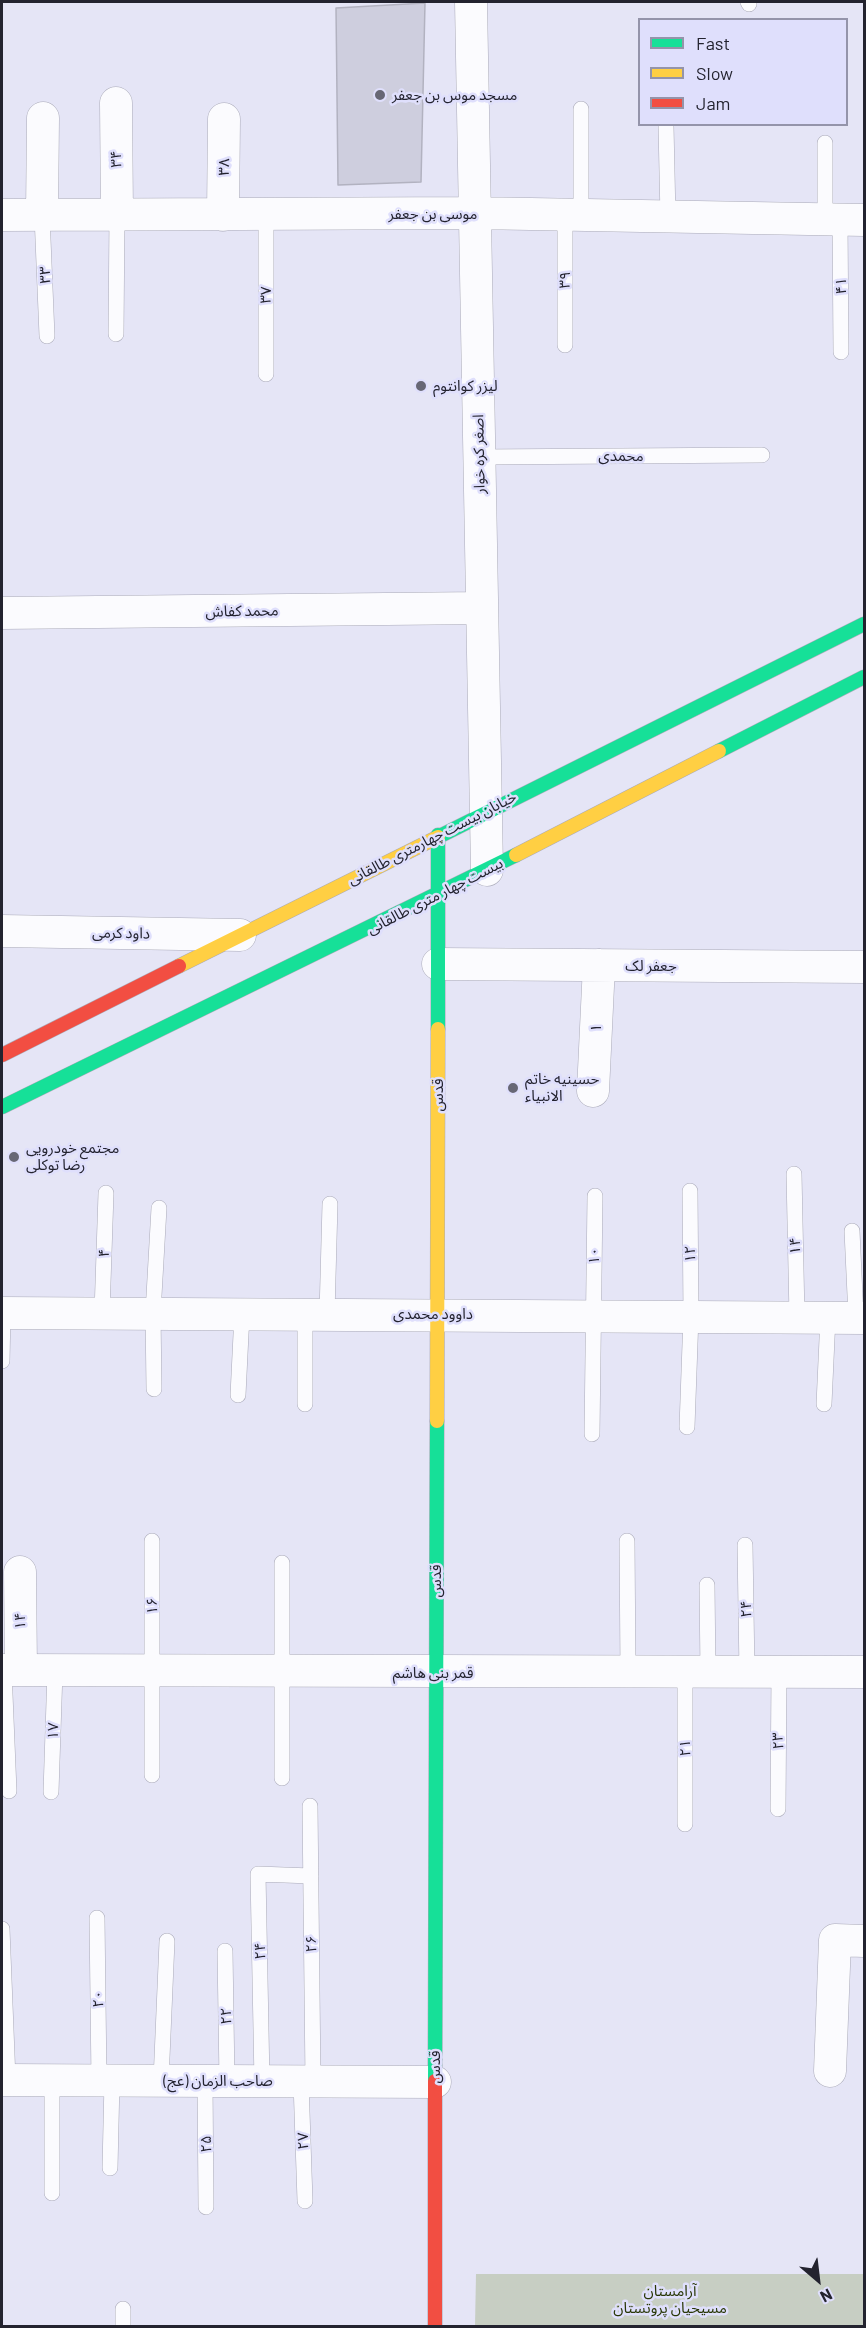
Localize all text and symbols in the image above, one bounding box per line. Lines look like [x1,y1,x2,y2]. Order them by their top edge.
legend [638,18,848,126]
text: Fast [696,32,730,54]
text: Slow [696,62,733,84]
place label: مسجد موس بن جعفر [392,86,517,104]
marker: مسجد موس بن جعفر [373,88,387,102]
text: Jam [696,92,730,114]
street label: ۳۴ [107,150,125,168]
street label: ۳۸ [215,158,233,176]
street label: موسی بن جعفر [389,205,477,223]
street label: ۳۳ [36,266,54,284]
street label: ۳۹ [556,271,574,289]
street label: ۴۱ [832,277,850,295]
street label: ۳۷ [257,286,275,304]
place label: لیزر کوانتوم [433,377,498,395]
marker: لیزر کوانتوم [414,379,428,393]
street label: اصغر کره خوار [469,414,489,494]
street label: محمدی [598,447,644,465]
street label: محمد کفاش [205,601,279,621]
street label: خیابان بیست چهارمتری طالقانی [345,788,519,888]
street label: بیست چهار متری طالقانی [364,854,506,938]
street label: داود کرمی [92,923,150,943]
street label: جعفر لک [625,957,677,975]
street label: ۱ [587,1023,605,1033]
place label: حسینیه خاتم الانبیاء [525,1070,599,1105]
street label: قدس [429,1079,447,1111]
marker: حسینیه خاتم الانبیاء [506,1081,520,1095]
place label: مجتمع خودرویی رضا توکلی [26,1139,119,1174]
marker: مجتمع خودرویی رضا توکلی [7,1150,21,1164]
street label: ۱۴ [786,1237,804,1255]
street label: ۱۲ [681,1245,699,1263]
street label: ۱۰ [585,1247,603,1265]
street label: ۴ [95,1248,113,1258]
street label: داوود محمدی [393,1305,473,1323]
street label: قدس [427,1565,445,1597]
street label: ۱۶ [143,1597,161,1615]
street label: ۲۴ [737,1600,755,1618]
street label: ۱۴ [11,1612,29,1630]
street label: قمر بنی هاشم [393,1664,473,1682]
street label: ۱۷ [44,1722,62,1740]
street label: ۲۳ [769,1732,787,1750]
street label: ۲۱ [676,1739,694,1757]
street label: ۲۶ [302,1935,320,1953]
street label: ۲۴ [251,1942,269,1960]
street label: ۲۰ [89,1990,107,2008]
street label: ۲۲ [217,2007,235,2025]
street label: قدس [426,2051,444,2083]
street label: صاحب الزمان (عج) [163,2072,273,2090]
street label: ۲۷ [294,2132,312,2150]
street label: ۲۵ [197,2135,215,2153]
north arrow [788,2250,848,2310]
park label: آرامستان مسیحیان پروتستان [613,2282,727,2317]
text: N [818,2285,836,2307]

